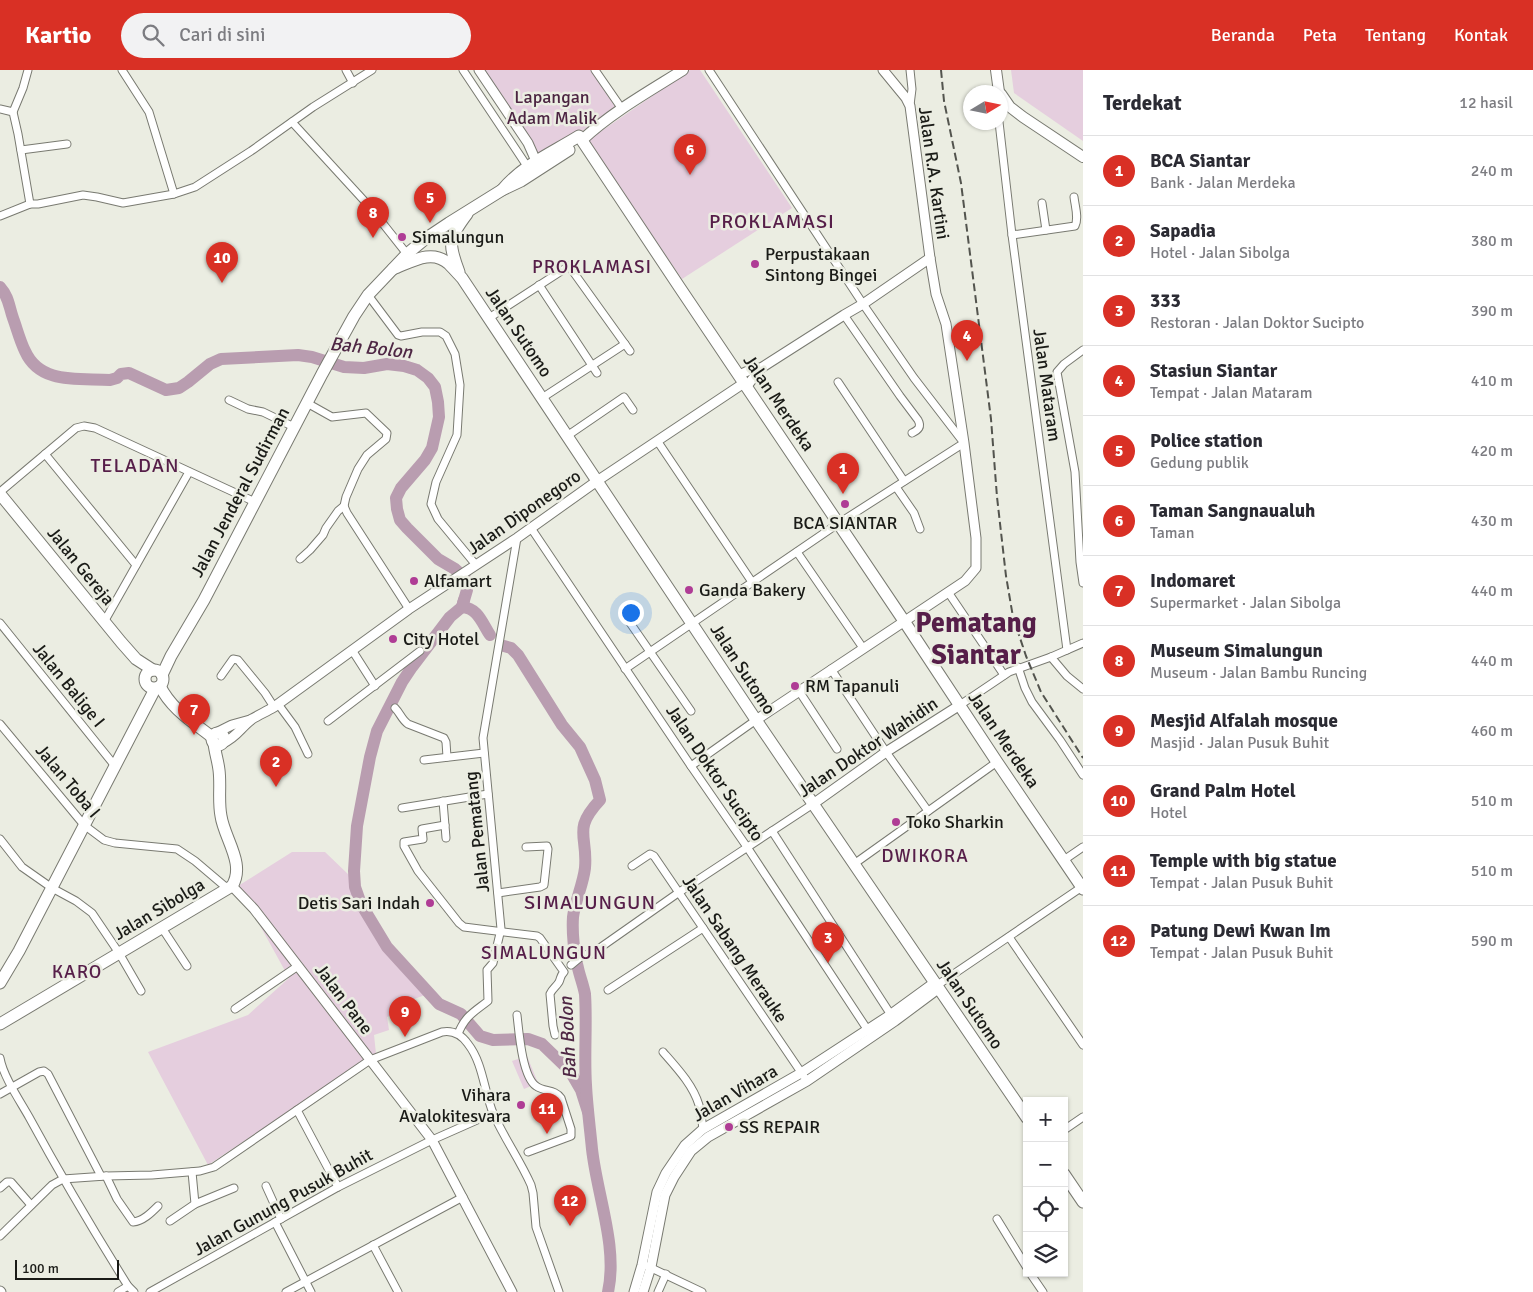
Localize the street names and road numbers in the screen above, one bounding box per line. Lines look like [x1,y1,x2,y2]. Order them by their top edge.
street label: Jalan R.A. Kartini [914,105,954,241]
street label: Jalan Sutomo [481,283,557,381]
street label: Jalan Mataram [1028,327,1066,443]
street label: Jalan Merdeka [739,351,819,455]
street label: Jalan Jenderal Sudirman [186,403,294,581]
street label: Jalan Diponegoro [463,465,585,559]
street label: Jalan Gereja [43,522,119,610]
street label: Jalan Sutomo [705,619,781,719]
street label: Jalan Balige I [28,638,110,732]
street label: Jalan Merdeka [964,688,1044,792]
street label: Jalan Doktor Wahidin [794,692,942,802]
street label: Jalan Doktor Sucipto [661,701,769,845]
street label: Jalan Toba I [31,740,105,822]
street label: Jalan Pematang [460,770,494,894]
street label: Jalan Sabang Merauke [678,871,792,1027]
street label: Jalan Sibolga [109,873,209,945]
street label: Jalan Sutomo [932,955,1008,1053]
street label: Jalan Pane [310,959,378,1039]
street label: Jalan Vihara [688,1060,782,1126]
street label: Jalan Gunung Pusuk Buhit [190,1144,376,1260]

